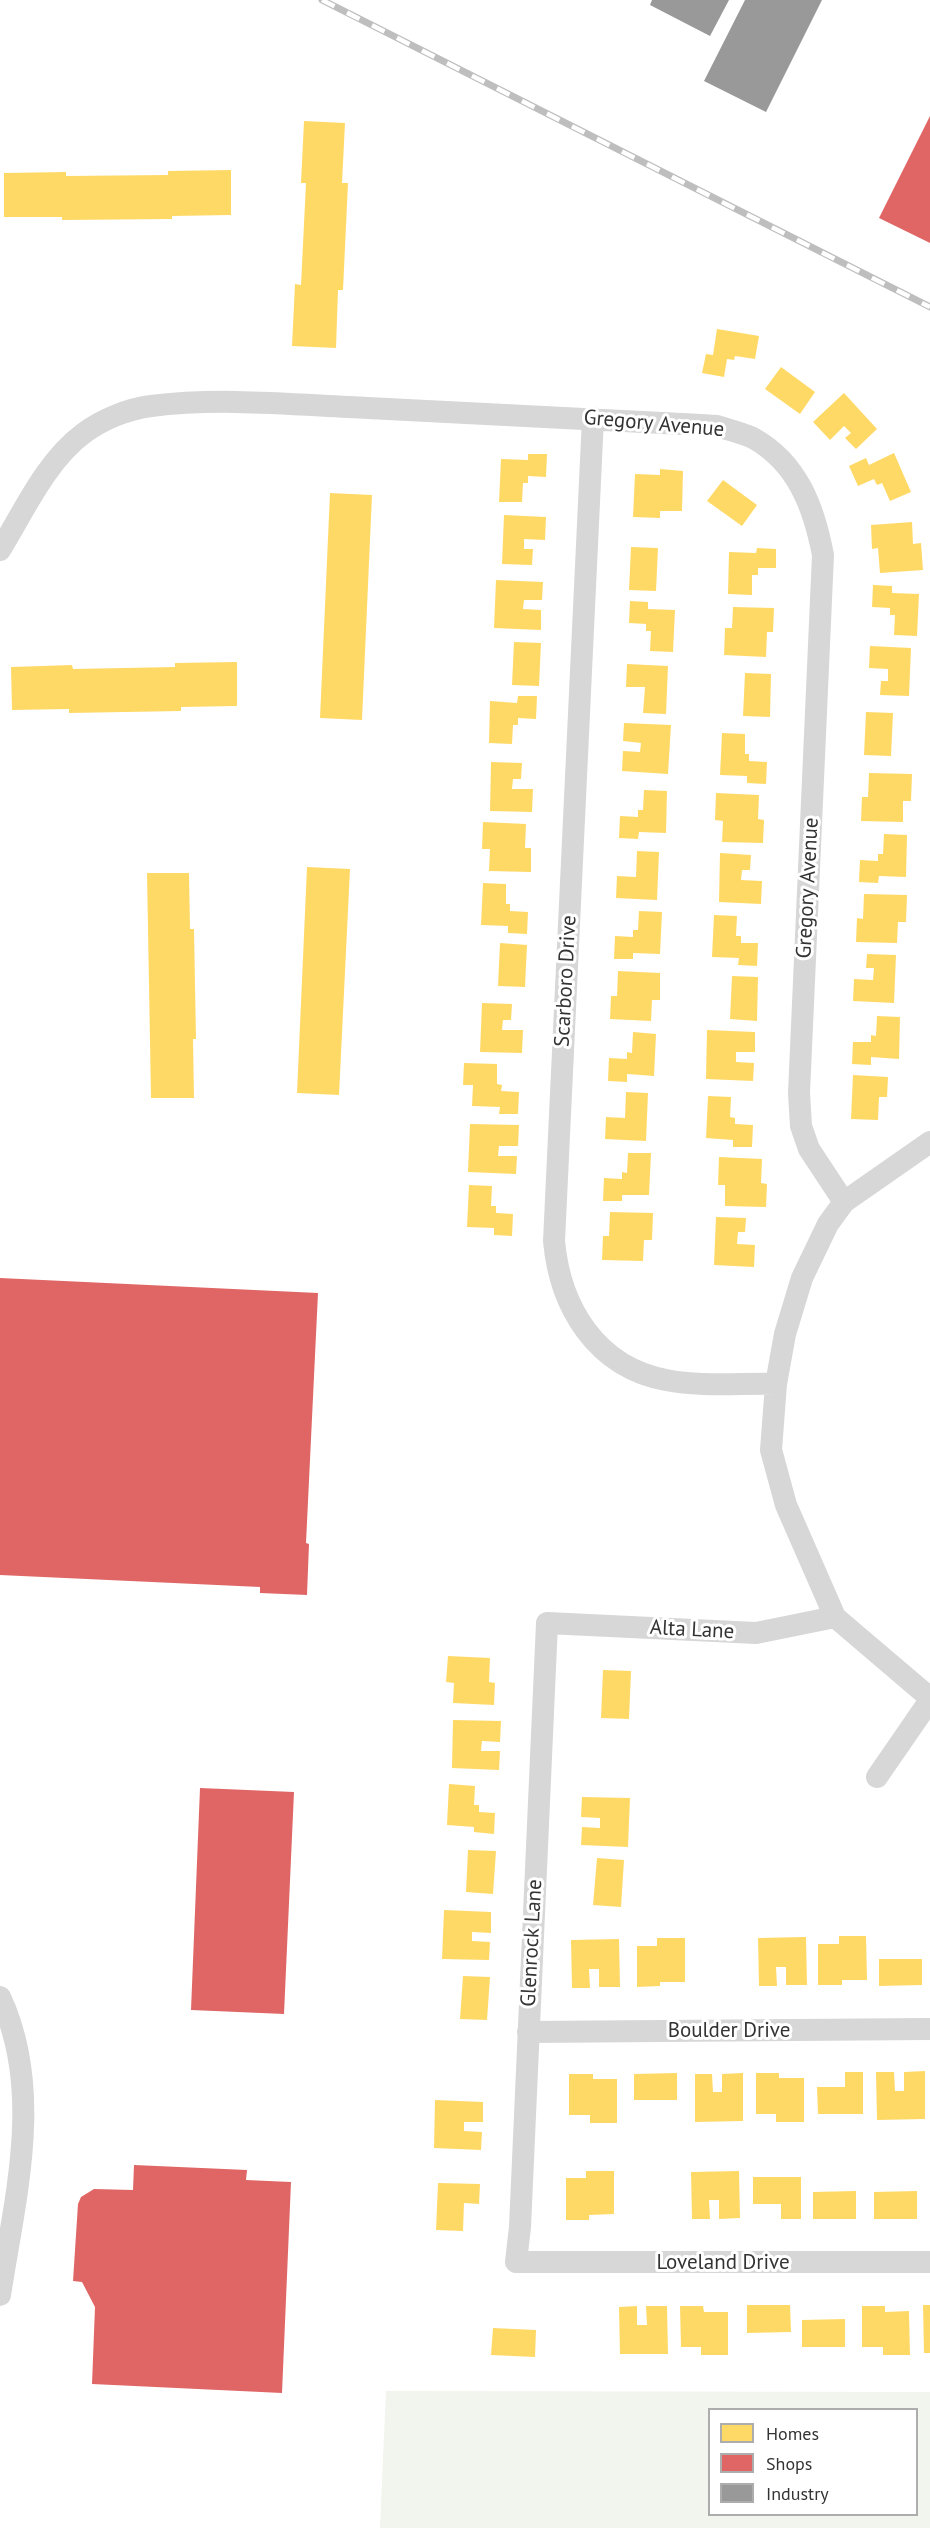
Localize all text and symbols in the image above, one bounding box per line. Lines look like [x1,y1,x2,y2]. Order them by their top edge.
street label: Gregory Avenue [583,405,725,443]
street label: Gregory Avenue [792,817,824,959]
street label: Scarboro Drive [550,915,582,1047]
street label: Alta Lane [649,1615,735,1645]
street label: Glenrock Lane [516,1879,548,2007]
street label: Boulder Drive [668,2018,790,2044]
street label: Loveland Drive [656,2250,790,2276]
legend [708,2408,918,2516]
text: Homes [766,2422,819,2445]
text: Shops [766,2452,812,2475]
text: Industry [766,2482,829,2505]

